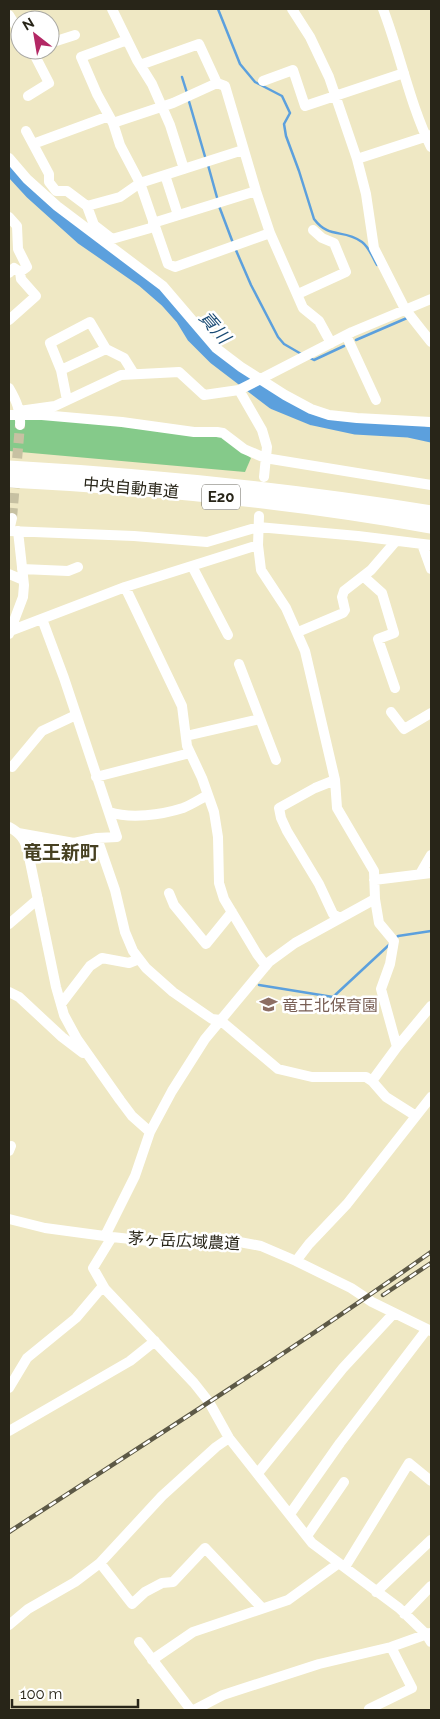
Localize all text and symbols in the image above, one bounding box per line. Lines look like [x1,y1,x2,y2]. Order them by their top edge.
north arrow [10,10,60,60]
text: N [20,14,37,33]
water label: 貢川 [195,307,236,349]
street label: 中央自動車道 [82,474,180,502]
road number: E20 [202,484,240,510]
district label: 竜王新町 [23,841,99,863]
school or university icon: 竜王北保育園 [258,995,278,1015]
place label: 竜王北保育園 [282,996,378,1015]
street label: 茅ヶ岳広域農道 [128,1229,240,1253]
scale bar [12,1676,139,1708]
text: 100 m [20,1685,62,1703]

